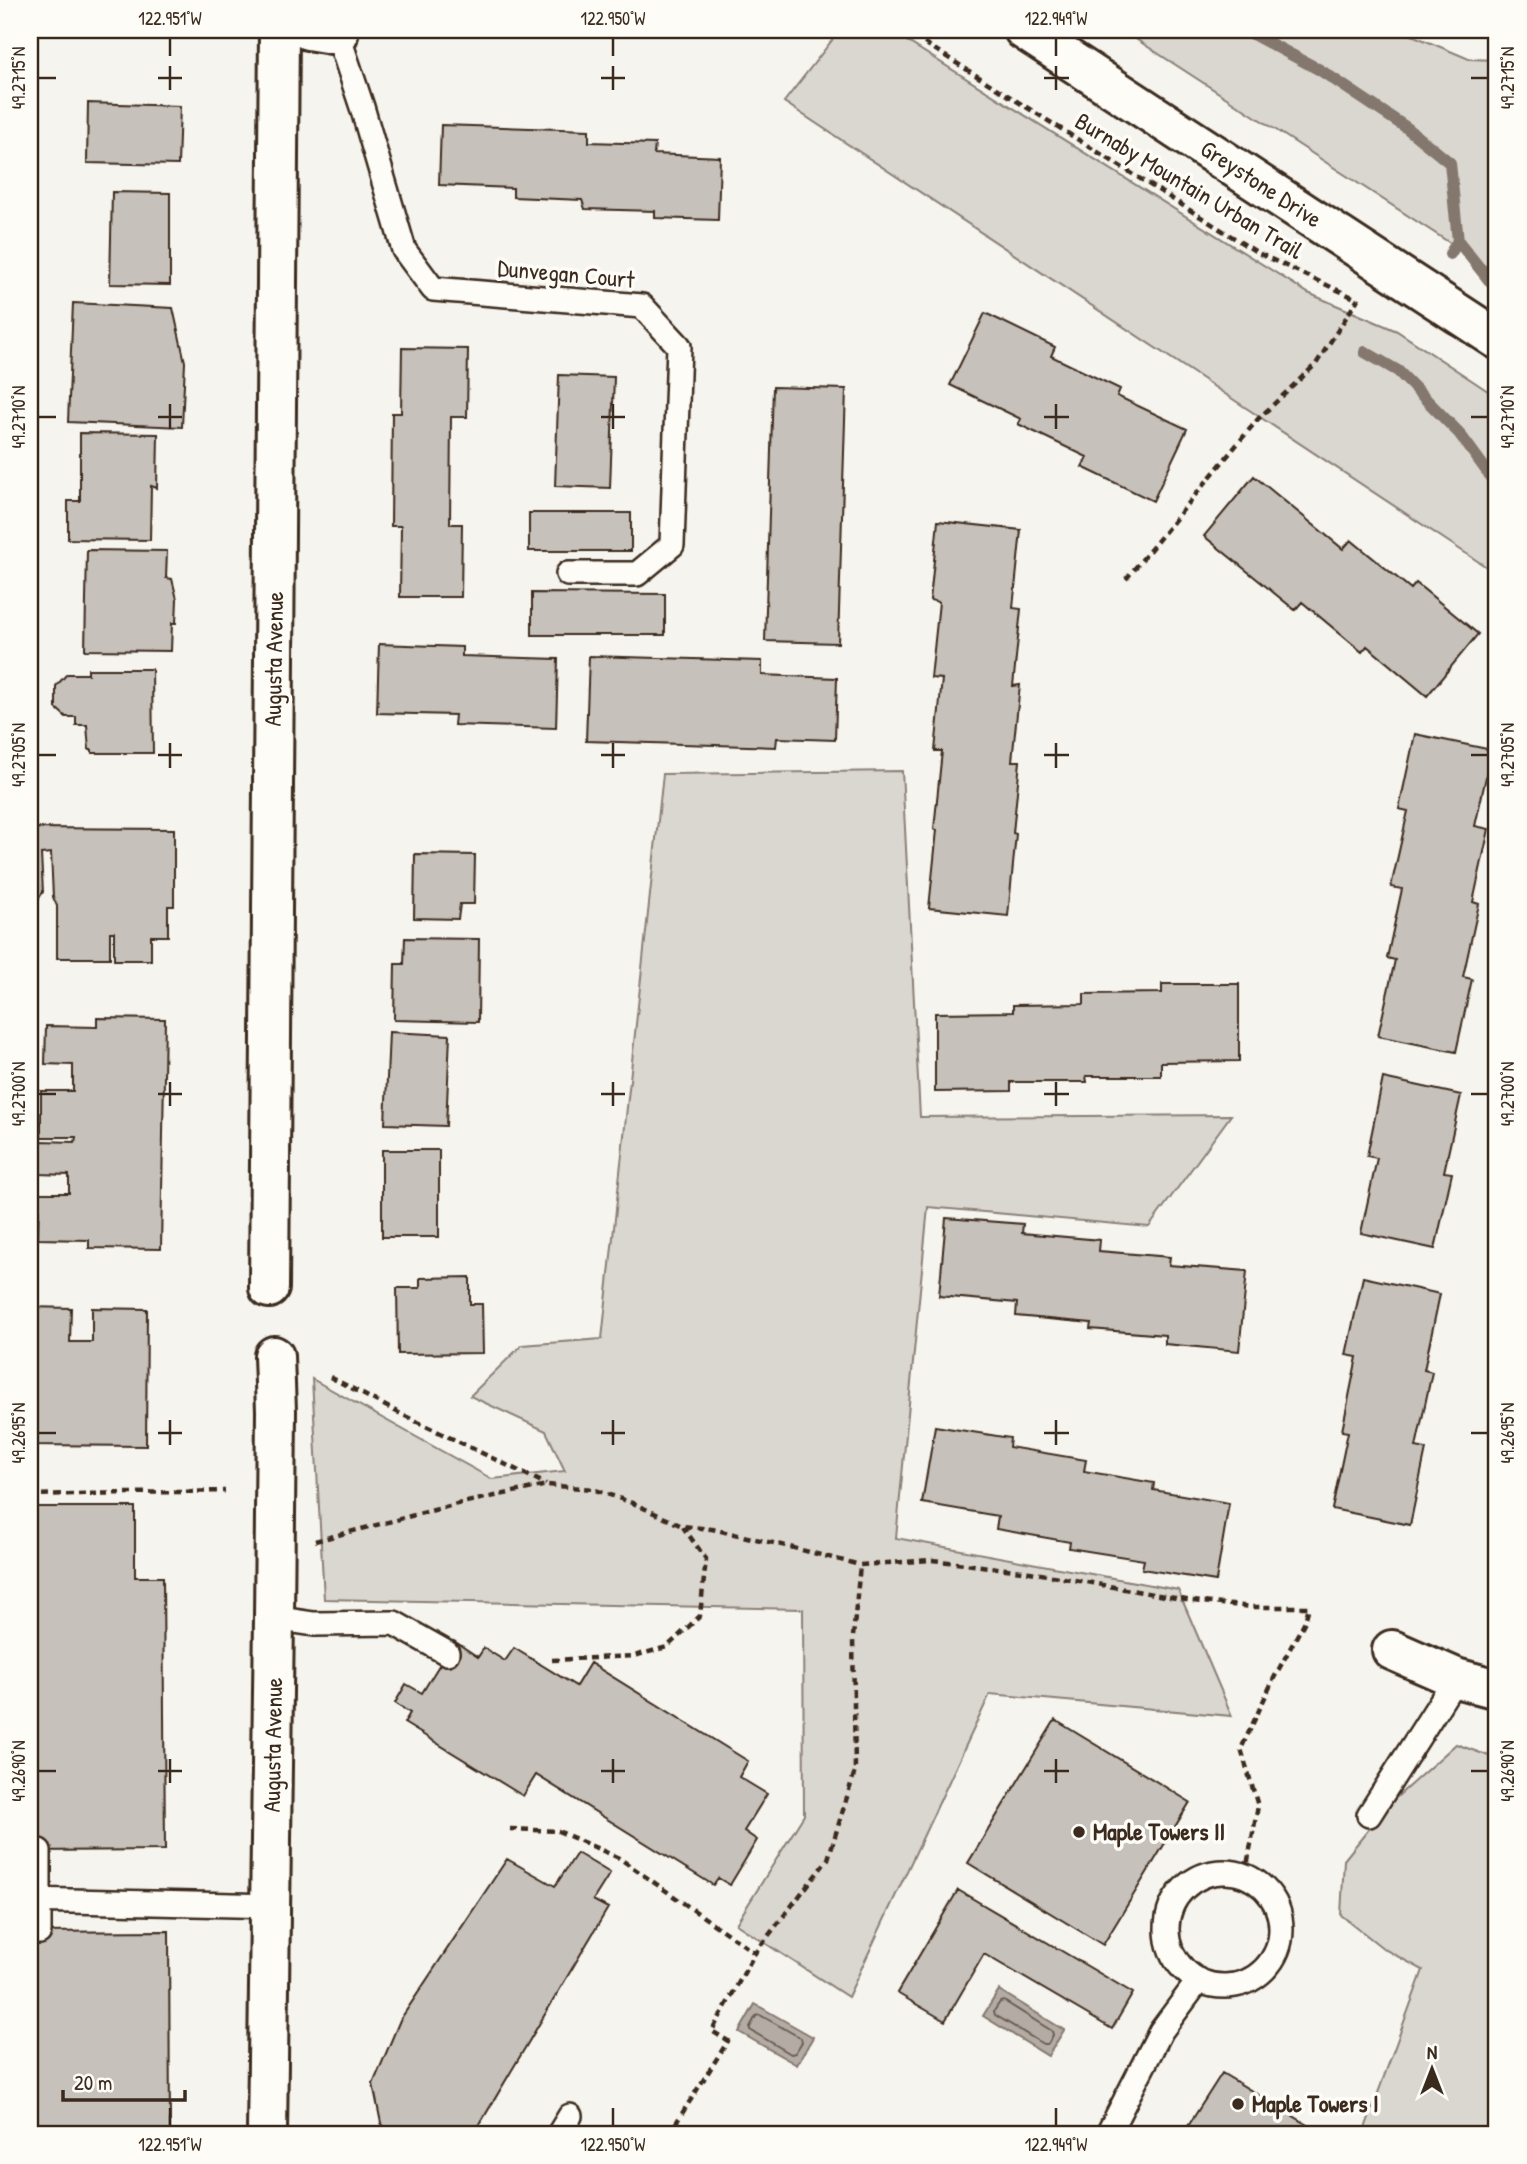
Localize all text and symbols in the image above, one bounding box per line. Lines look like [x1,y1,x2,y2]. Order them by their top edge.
text: 122.951°W [138,6,202,31]
text: 122.950°W [581,6,645,31]
text: 122.949°W [1025,6,1087,31]
text: 49.2715°N [6,47,31,109]
text: 49.2715°N [1495,47,1520,109]
street label: Burnaby Mountain Urban Trail [1070,104,1310,266]
street label: Greystone Drive [1195,132,1329,235]
street label: Dunvegan Court [496,251,637,295]
text: 49.2710°N [6,386,31,448]
text: 49.2710°N [1495,386,1520,448]
street label: Augusta Avenue [256,591,290,727]
text: 49.2705°N [6,723,31,787]
text: 49.2705°N [1495,723,1520,787]
text: 49.2700°N [6,1062,31,1126]
text: 49.2700°N [1495,1062,1520,1126]
text: 49.2695°N [6,1403,31,1463]
text: 49.2695°N [1495,1403,1520,1463]
street label: Augusta Avenue [255,1677,289,1813]
text: 49.2690°N [6,1740,31,1802]
text: 49.2690°N [1495,1740,1520,1802]
place label: Maple Towers II [1093,1815,1225,1848]
marker: Maple Towers II [1071,1824,1087,1840]
north arrow [1398,2035,1468,2104]
text: N [1427,2039,1437,2065]
scale bar [63,2059,186,2103]
text: 20 m [74,2068,112,2097]
place label: Maple Towers I [1252,2087,1379,2120]
marker: Maple Towers I [1230,2096,1246,2112]
text: 122.951°W [138,2132,202,2157]
text: 122.950°W [581,2132,645,2157]
text: 122.949°W [1025,2132,1087,2157]

